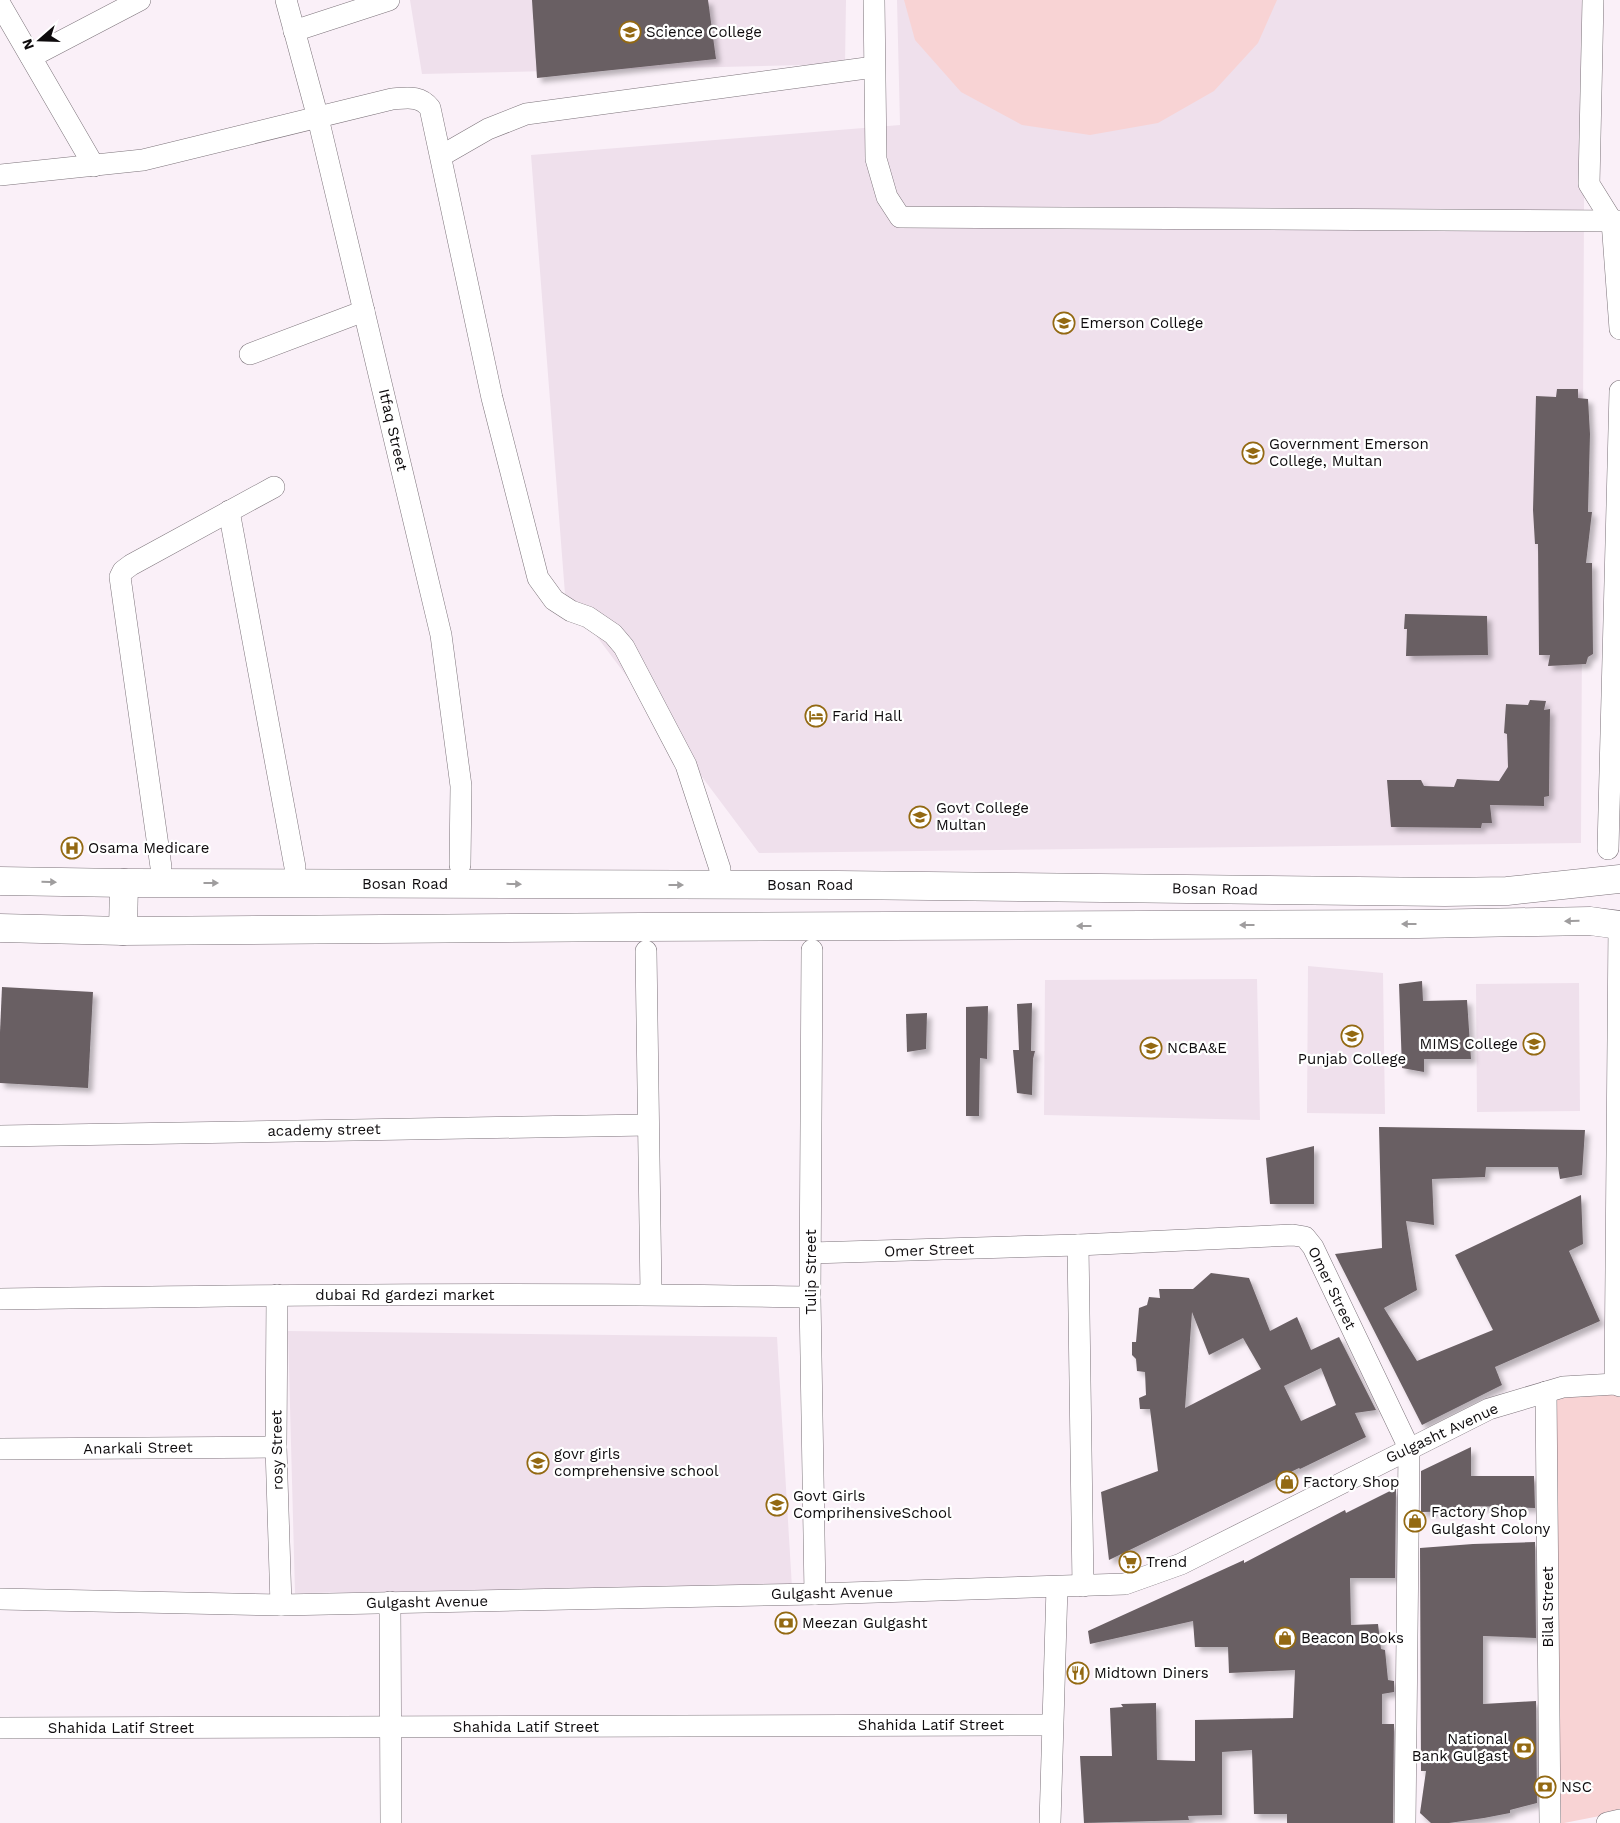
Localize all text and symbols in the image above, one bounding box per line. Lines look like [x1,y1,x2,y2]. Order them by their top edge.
north arrow [15,15,65,65]
school or university icon: Science College [618,20,642,44]
place label: Science College [646,23,762,41]
text: N [18,37,37,52]
school or university icon: Emerson College [1052,311,1076,335]
place label: Emerson College [1080,314,1203,332]
street label: Itfaq Street [375,387,411,474]
place label: Government Emerson College, Multan [1269,435,1429,470]
school or university icon: Government Emerson College, Multan [1241,441,1265,465]
hotel icon: Farid Hall [804,704,828,728]
place label: Farid Hall [832,707,903,725]
place label: Govt College Multan [936,799,1029,834]
school or university icon: Govt College Multan [908,805,932,829]
hospital icon: Osama Medicare [60,836,84,860]
place label: Osama Medicare [88,839,209,857]
street label: Bosan Road [362,875,448,893]
street label: Bosan Road [767,876,853,894]
one-way arrow [41,878,57,886]
one-way arrow [203,879,219,887]
street label: Bosan Road [1172,879,1258,899]
one-way arrow [506,880,522,888]
one-way arrow [668,881,684,889]
one-way arrow [1563,918,1579,926]
one-way arrow [1401,920,1417,928]
one-way arrow [1238,921,1254,929]
one-way arrow [1076,922,1092,930]
school or university icon: Punjab College [1340,1024,1364,1048]
school or university icon: MIMS College [1522,1032,1546,1056]
place label: MIMS College [1419,1035,1518,1053]
school or university icon: NCBA&E [1139,1036,1163,1060]
place label: NCBA&E [1167,1039,1227,1057]
place label: Punjab College [1298,1050,1406,1068]
street label: academy street [267,1120,382,1140]
street label: Tulip Street [802,1228,820,1315]
street label: Omer Street [884,1239,975,1261]
street label: Omer Street [1304,1244,1360,1333]
street label: dubai Rd gardezi market [315,1286,495,1304]
street label: Gulgasht Avenue [1383,1399,1501,1467]
street label: rosy Street [267,1409,287,1490]
street label: Anarkali Street [83,1438,194,1458]
place label: govr girls comprehensive school [554,1445,719,1480]
school or university icon: govr girls comprehensive school [526,1451,550,1475]
shop icon: Factory Shop [1275,1470,1299,1494]
place label: Factory Shop [1303,1473,1399,1491]
place label: Govt Girls ComprihensiveSchool [793,1487,952,1522]
school or university icon: Govt Girls ComprihensiveSchool [765,1493,789,1517]
place label: Factory Shop Gulgasht Colony [1431,1503,1551,1538]
shop icon: Factory Shop Gulgasht Colony [1403,1509,1427,1533]
supermarket icon: Trend [1118,1550,1142,1574]
place label: Trend [1146,1553,1187,1571]
street label: Bilal Street [1539,1566,1557,1648]
street label: Gulgasht Avenue [771,1583,893,1603]
street label: Gulgasht Avenue [366,1592,488,1612]
bank icon: Meezan Gulgasht [774,1611,798,1635]
place label: Meezan Gulgasht [802,1614,928,1632]
shop icon: Beacon Books [1273,1626,1297,1650]
place label: Beacon Books [1301,1629,1404,1647]
restaurant icon: Midtown Diners [1066,1661,1090,1685]
place label: Midtown Diners [1094,1664,1209,1682]
street label: Shahida Latif Street [858,1716,1005,1734]
street label: Shahida Latif Street [453,1718,600,1736]
street label: Shahida Latif Street [48,1719,195,1737]
place label: National Bank Gulgast [1412,1730,1509,1765]
bank icon: National Bank Gulgast [1512,1736,1536,1760]
bank icon: NSC [1533,1775,1557,1799]
place label: NSC [1561,1778,1592,1796]

